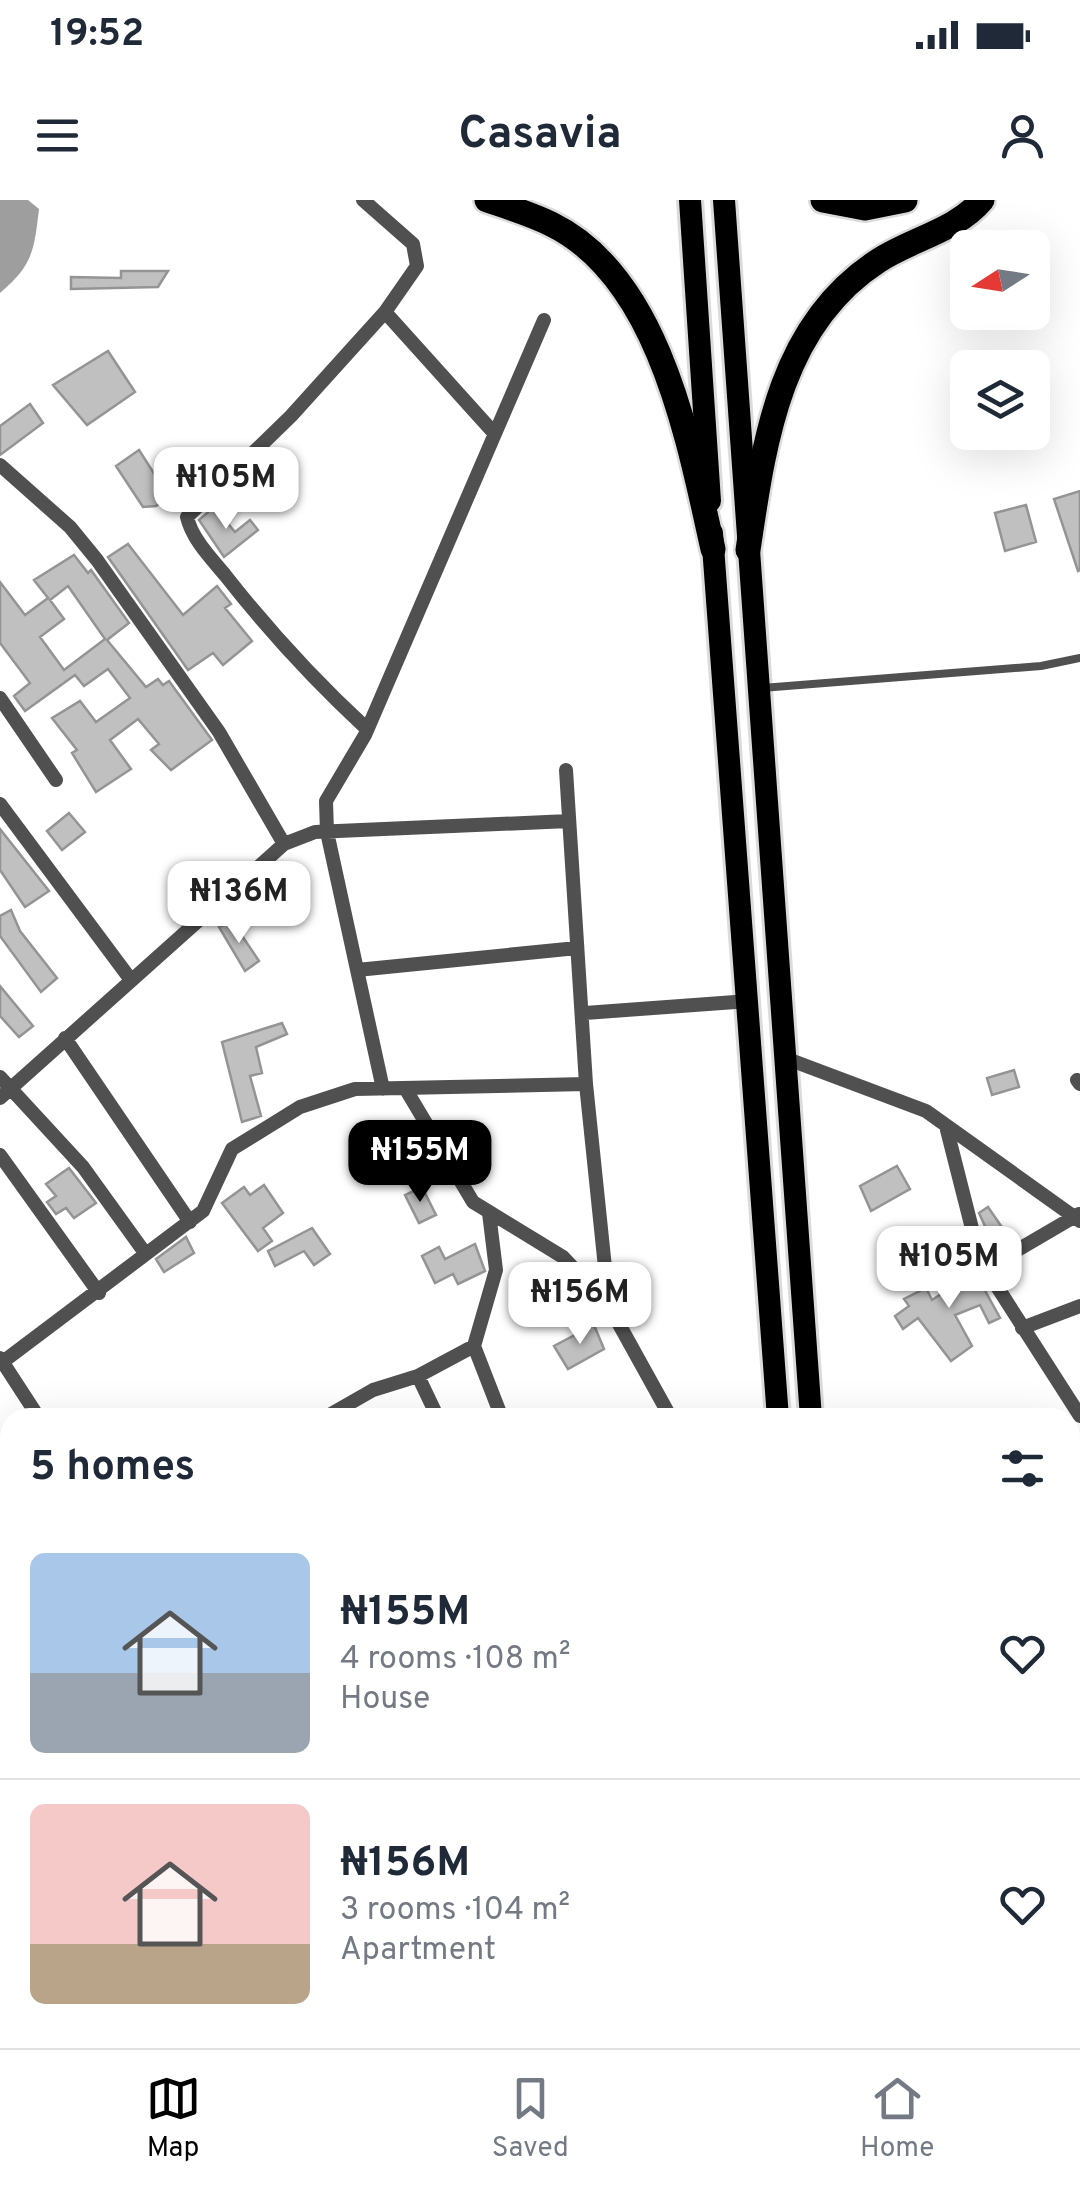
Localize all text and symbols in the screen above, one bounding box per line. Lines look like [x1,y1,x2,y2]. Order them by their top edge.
text: 19:52 [50,11,144,60]
text: Casavia [458,107,622,164]
icon: menu [30,108,85,163]
icon: person [995,108,1050,163]
north arrow [950,230,1050,330]
map controls [950,230,1050,450]
button: layers [950,350,1050,450]
pin: ₦105M [156,447,296,532]
text: ₦105M [176,459,276,499]
pin: ₦136M [169,861,309,946]
text: ₦136M [190,873,288,913]
pin: ₦155M [350,1120,490,1205]
text: ₦155M [370,1132,470,1172]
pin: ₦105M [879,1226,1019,1311]
text: ₦105M [899,1238,999,1278]
pin: ₦156M [510,1262,650,1347]
text: ₦156M [530,1274,630,1314]
icon: filters [995,1441,1050,1496]
text: 5 homes [30,1442,195,1495]
text: ₦155M [340,1587,470,1640]
icon: home [110,1593,230,1713]
icon: heart [995,1626,1050,1681]
text: 4 rooms · 108 m² [340,1640,571,1680]
text: House [340,1680,430,1720]
text: ₦156M [340,1838,470,1891]
icon: home [110,1844,230,1964]
icon: heart [995,1877,1050,1932]
text: 3 rooms · 104 m² [340,1891,570,1931]
text: Apartment [340,1931,496,1971]
tab: Map [146,2071,201,2167]
tab: Saved [492,2071,569,2167]
tab: Home [860,2071,934,2167]

